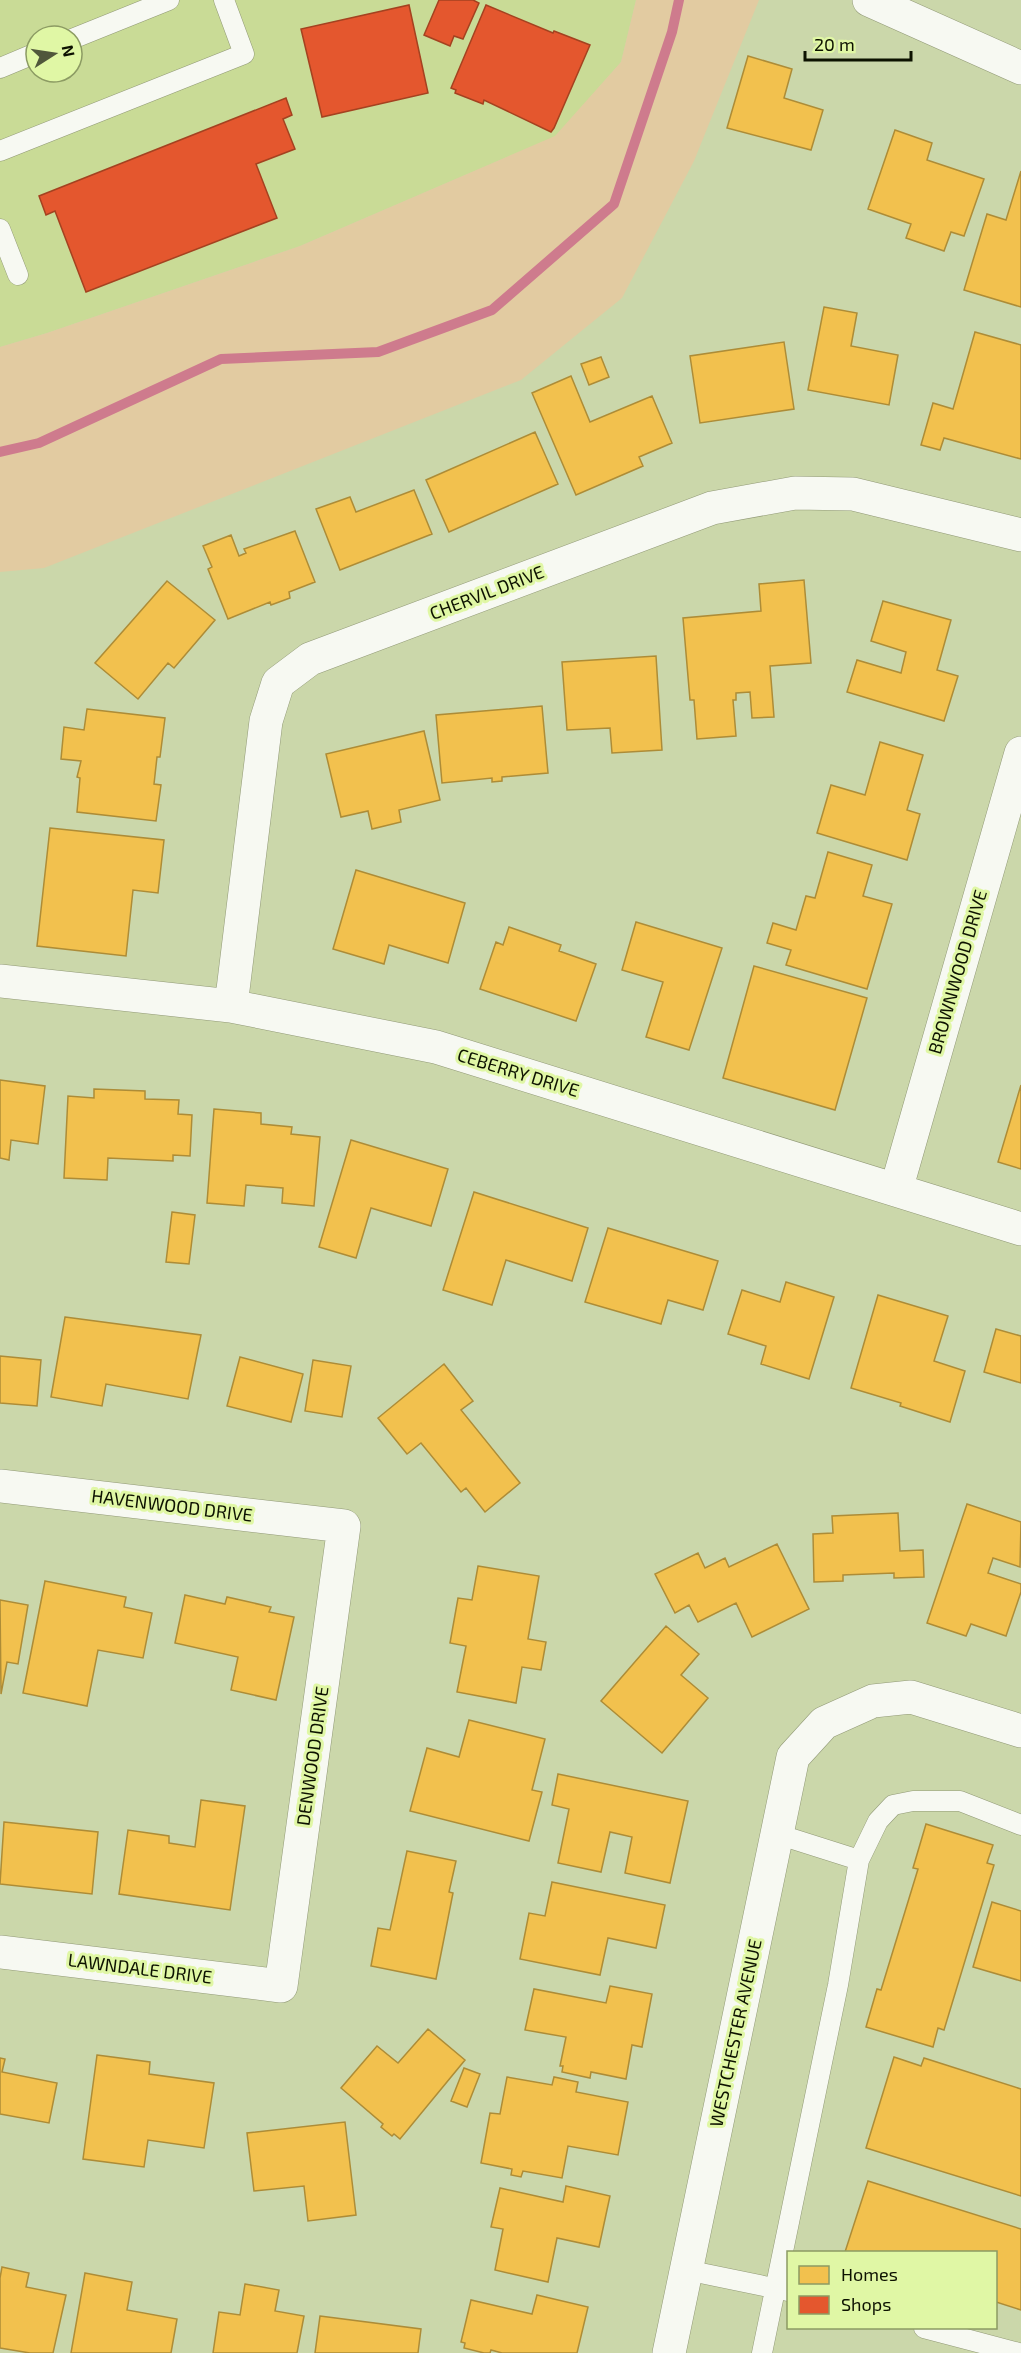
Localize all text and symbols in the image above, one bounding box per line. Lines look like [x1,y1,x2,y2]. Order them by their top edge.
north arrow [24,24,84,84]
scale bar [805,24,912,62]
text: 20 m [814,33,855,55]
text: N [59,43,80,58]
street label: CHERVIL DRIVE [426,560,547,624]
street label: BROWNWOOD DRIVE [923,887,991,1056]
street label: CEBERRY DRIVE [455,1043,582,1101]
street label: HAVENWOOD DRIVE [90,1484,254,1526]
street label: DENWOOD DRIVE [291,1685,333,1827]
street label: WESTCHESTER AVENUE [704,1937,766,2129]
street label: LAWNDALE DRIVE [67,1948,213,1988]
legend [787,2251,997,2329]
text: Homes [841,2263,898,2285]
text: Shops [841,2293,891,2315]

